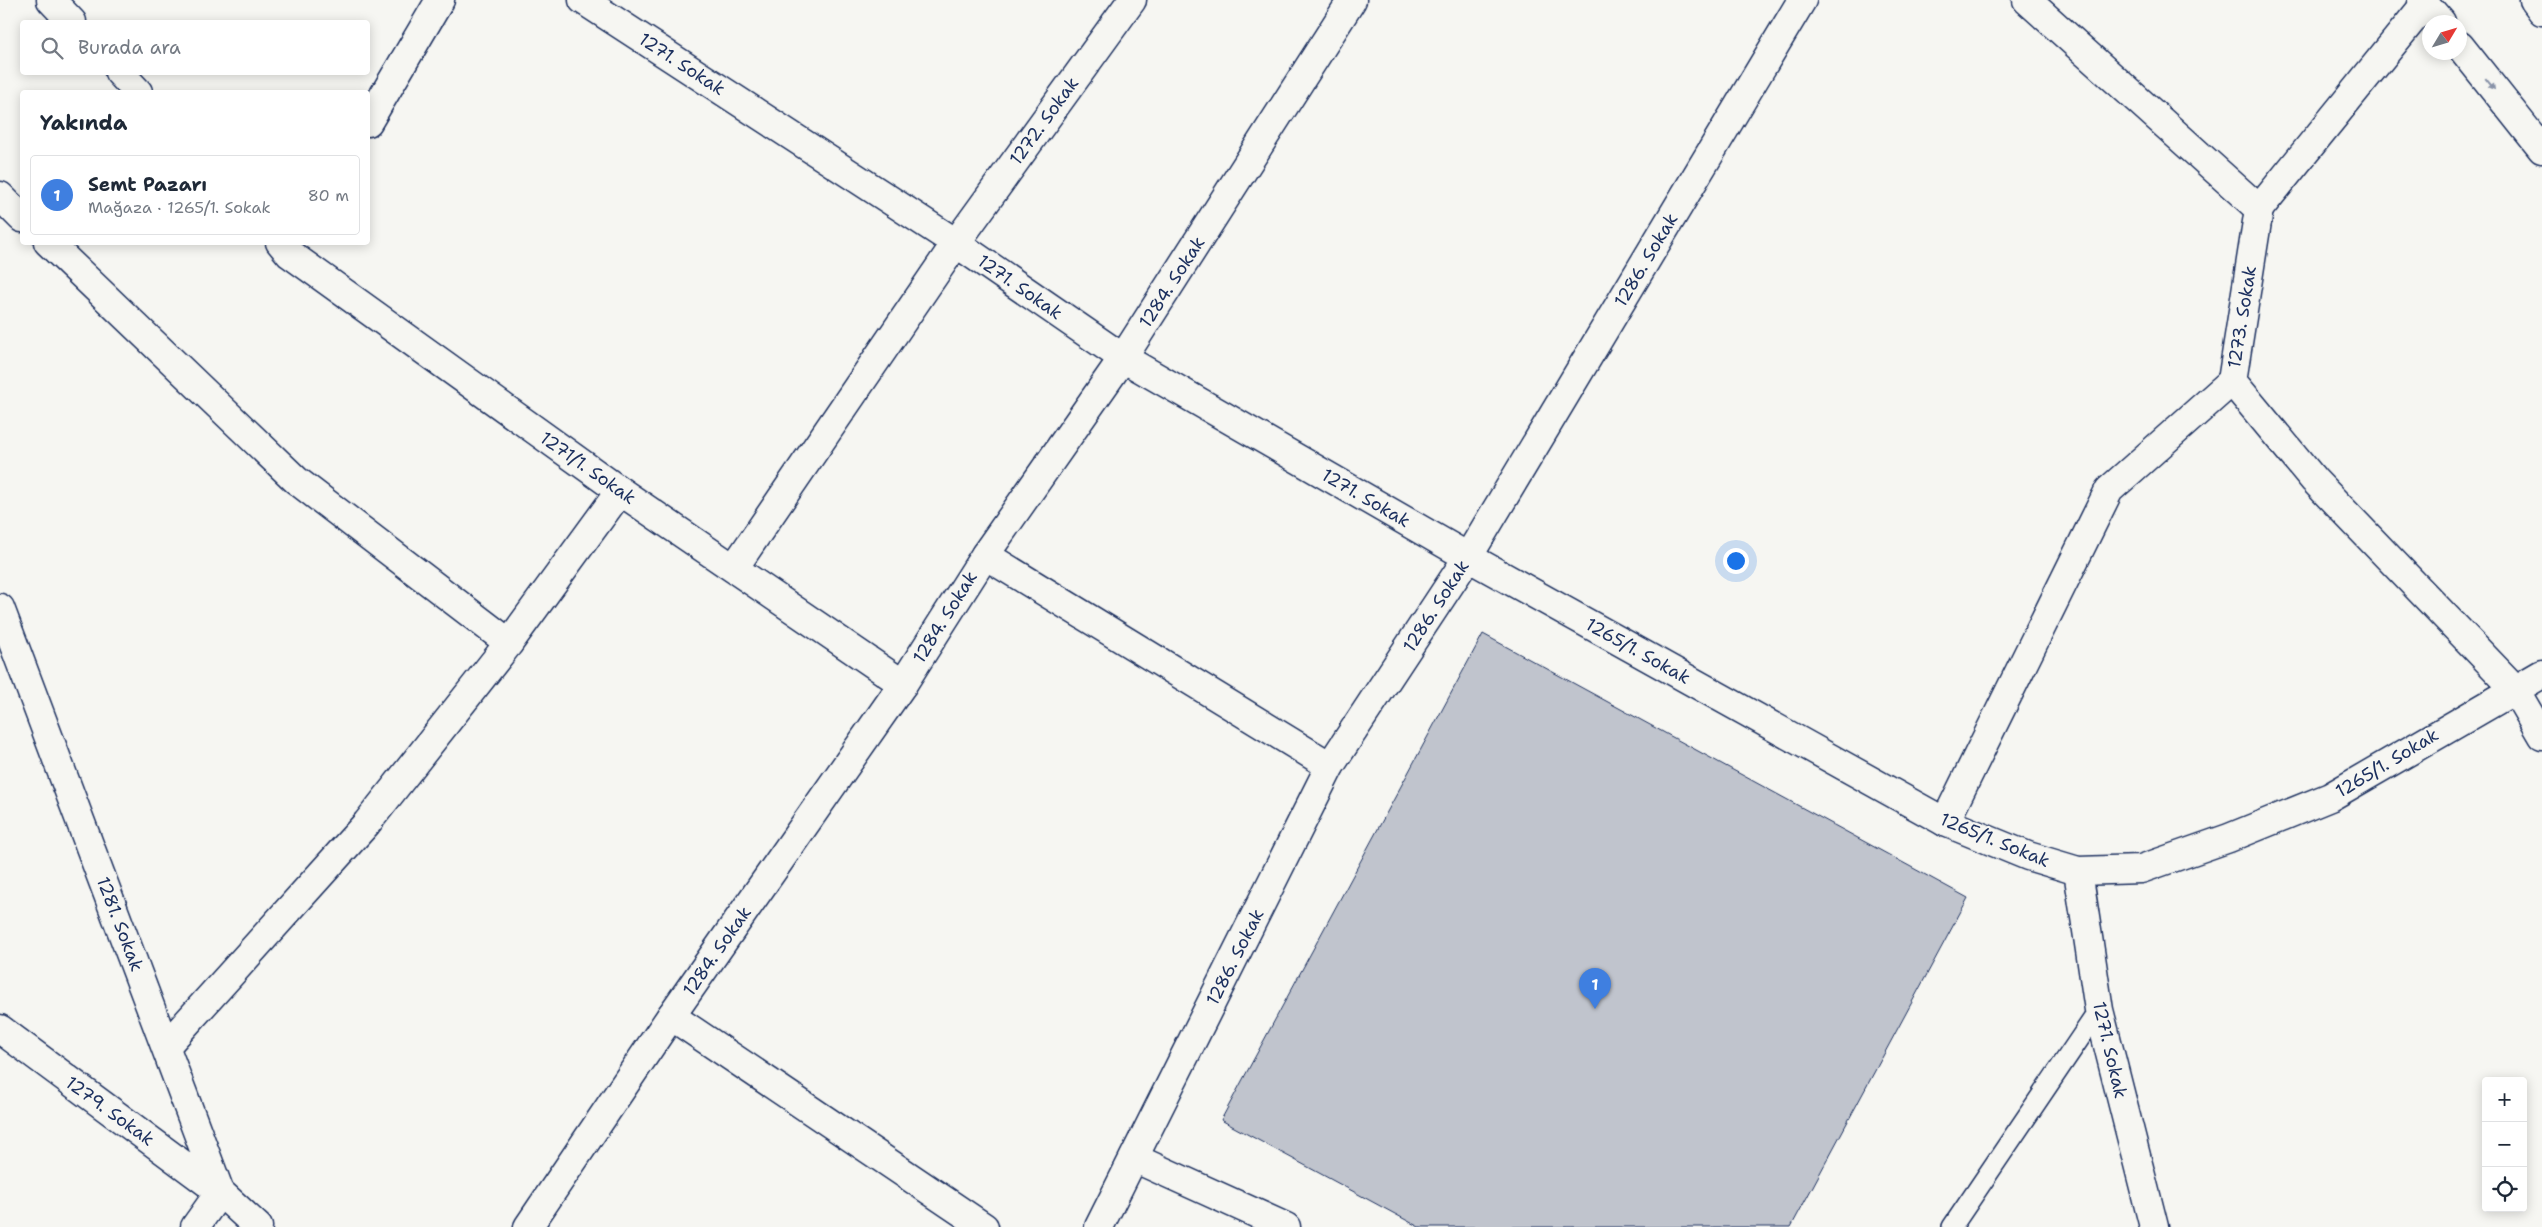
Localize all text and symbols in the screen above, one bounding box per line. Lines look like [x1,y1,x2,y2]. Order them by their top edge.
north arrow [2422,15,2467,60]
search box [20,20,370,75]
street label: 1271. Sokak [634,27,730,101]
icon: search [38,34,66,62]
text: Burada ara [78,35,181,60]
street label: 1272. Sokak [1004,72,1084,170]
one-way arrow [2484,77,2495,90]
text: Yakında [40,109,127,137]
text: Semt Pazarı [88,172,207,197]
text: 1 [53,185,61,206]
text: 80 m [308,185,349,206]
text: Mağaza · 1265/1. Sokak [88,197,271,218]
street label: 1286. Sokak [1609,209,1683,311]
street label: 1284. Sokak [1134,232,1210,332]
street label: 1271. Sokak [973,249,1067,325]
street label: 1273. Sokak [2222,264,2262,370]
street label: 1271/1. Sokak [535,426,641,510]
street label: 1271. Sokak [1317,463,1415,533]
your location [1723,548,1749,574]
street label: 1286. Sokak [1397,555,1475,657]
street label: 1284. Sokak [907,566,983,668]
street label: 1265/1. Sokak [1581,612,1695,690]
street label: 1265/1. Sokak [2331,723,2443,803]
street label: 1265/1. Sokak [1937,807,2053,873]
street label: 1281. Sokak [91,873,149,975]
street label: 1284. Sokak [677,901,757,1001]
street label: 1286. Sokak [1200,905,1270,1009]
pin: 1 [1579,968,1611,1009]
street label: 1271. Sokak [2087,999,2133,1101]
street label: 1279. Sokak [61,1071,159,1151]
map controls [2482,1077,2527,1212]
button: + [2482,1077,2527,1122]
button: − [2482,1122,2527,1167]
button: locate [2482,1167,2527,1212]

